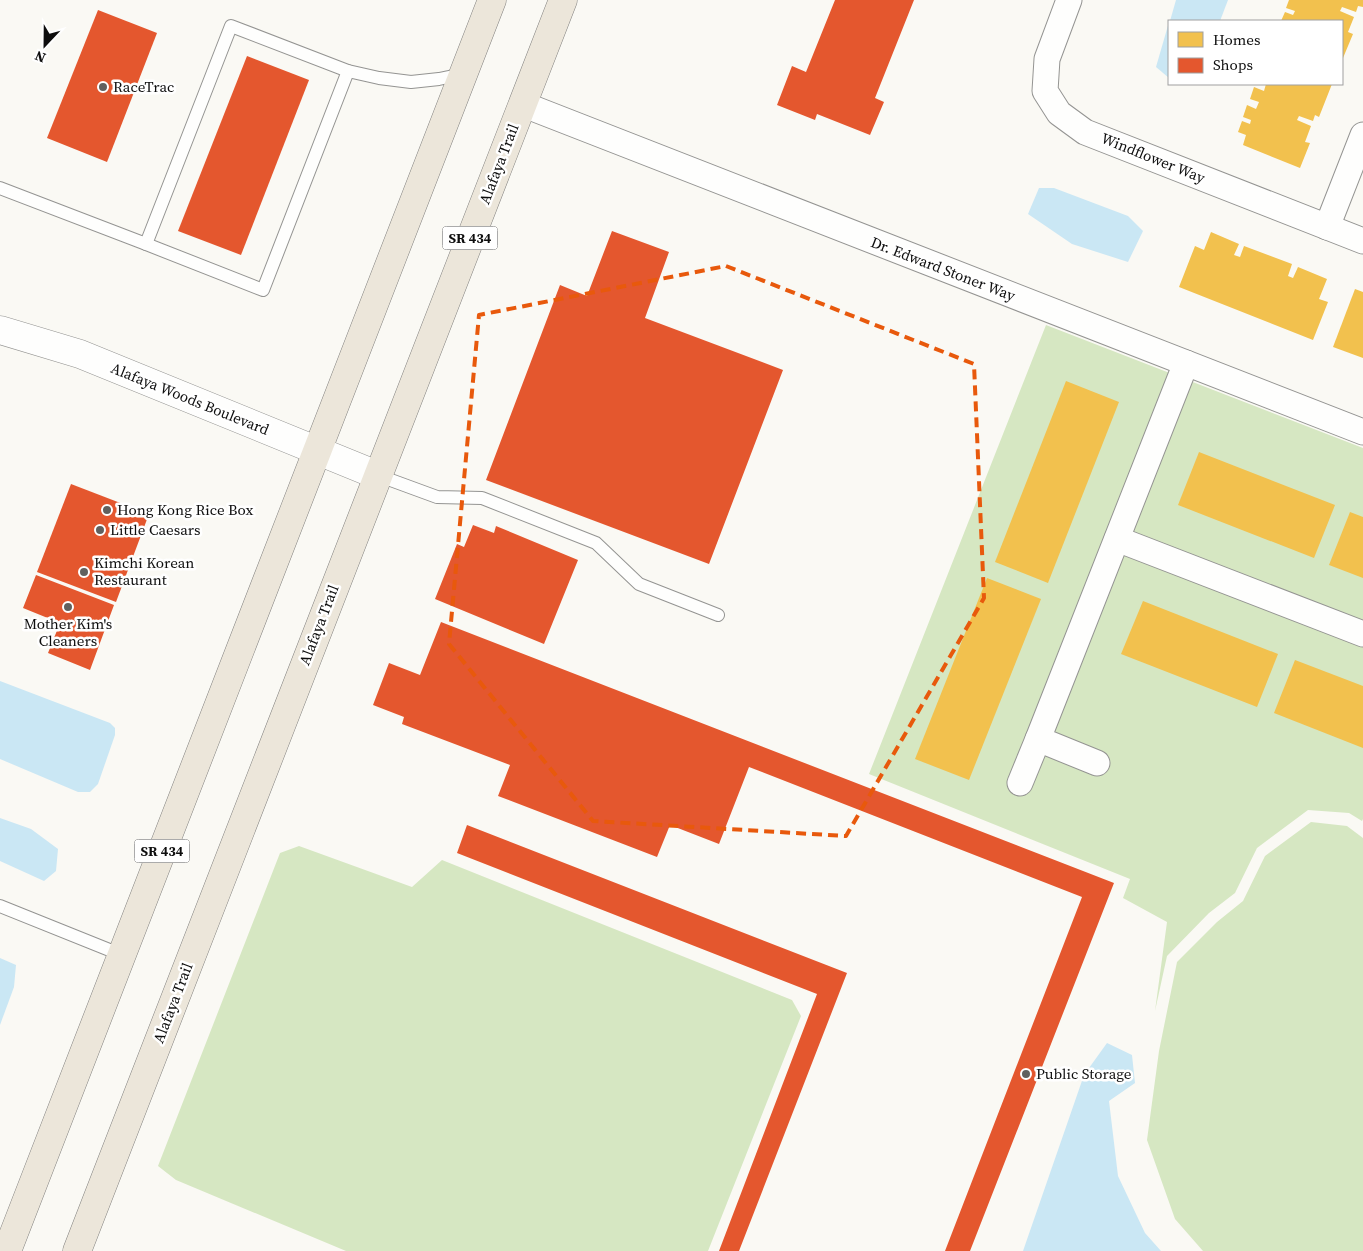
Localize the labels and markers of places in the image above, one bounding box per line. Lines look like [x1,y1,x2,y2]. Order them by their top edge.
place label: RaceTrac [113,76,174,97]
marker: RaceTrac [97,81,109,93]
place label: Hong Kong Rice Box [117,499,253,520]
marker: Hong Kong Rice Box [101,504,113,516]
place label: Little Caesars [110,519,200,540]
marker: Little Caesars [94,524,106,536]
place label: Kimchi Korean Restaurant [94,552,194,590]
marker: Kimchi Korean Restaurant [78,566,90,578]
marker: Mother Kim's Cleaners [62,601,74,613]
place label: Mother Kim's Cleaners [24,613,112,651]
place label: Public Storage [1036,1063,1132,1084]
marker: Public Storage [1020,1068,1032,1080]

